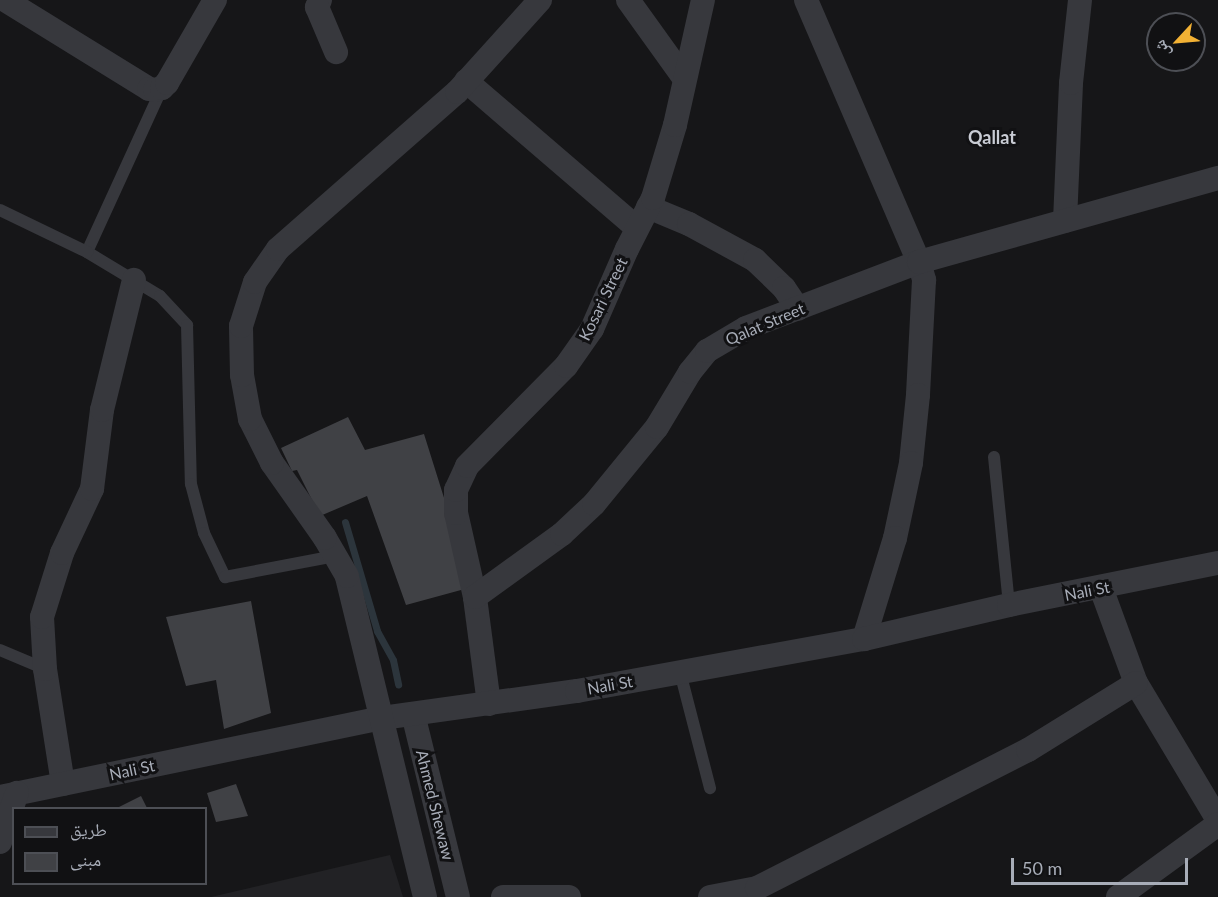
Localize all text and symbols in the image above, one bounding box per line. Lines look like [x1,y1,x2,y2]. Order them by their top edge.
north arrow [1146,12,1206,72]
text: ش [1149,37,1173,61]
district label: Qallat [968,126,1016,148]
street label: Kosari Street [575,254,631,344]
street label: Qalat Street [723,299,807,349]
street label: Nali St [1063,577,1111,605]
street label: Nali St [586,672,634,698]
street label: Ahmed Shewaw [412,748,458,862]
street label: Nali St [108,756,156,784]
legend [12,807,207,885]
text: طريق [70,818,107,840]
scale bar [1014,846,1191,884]
text: مبنى [70,848,101,870]
text: 50 m [1022,857,1062,879]

